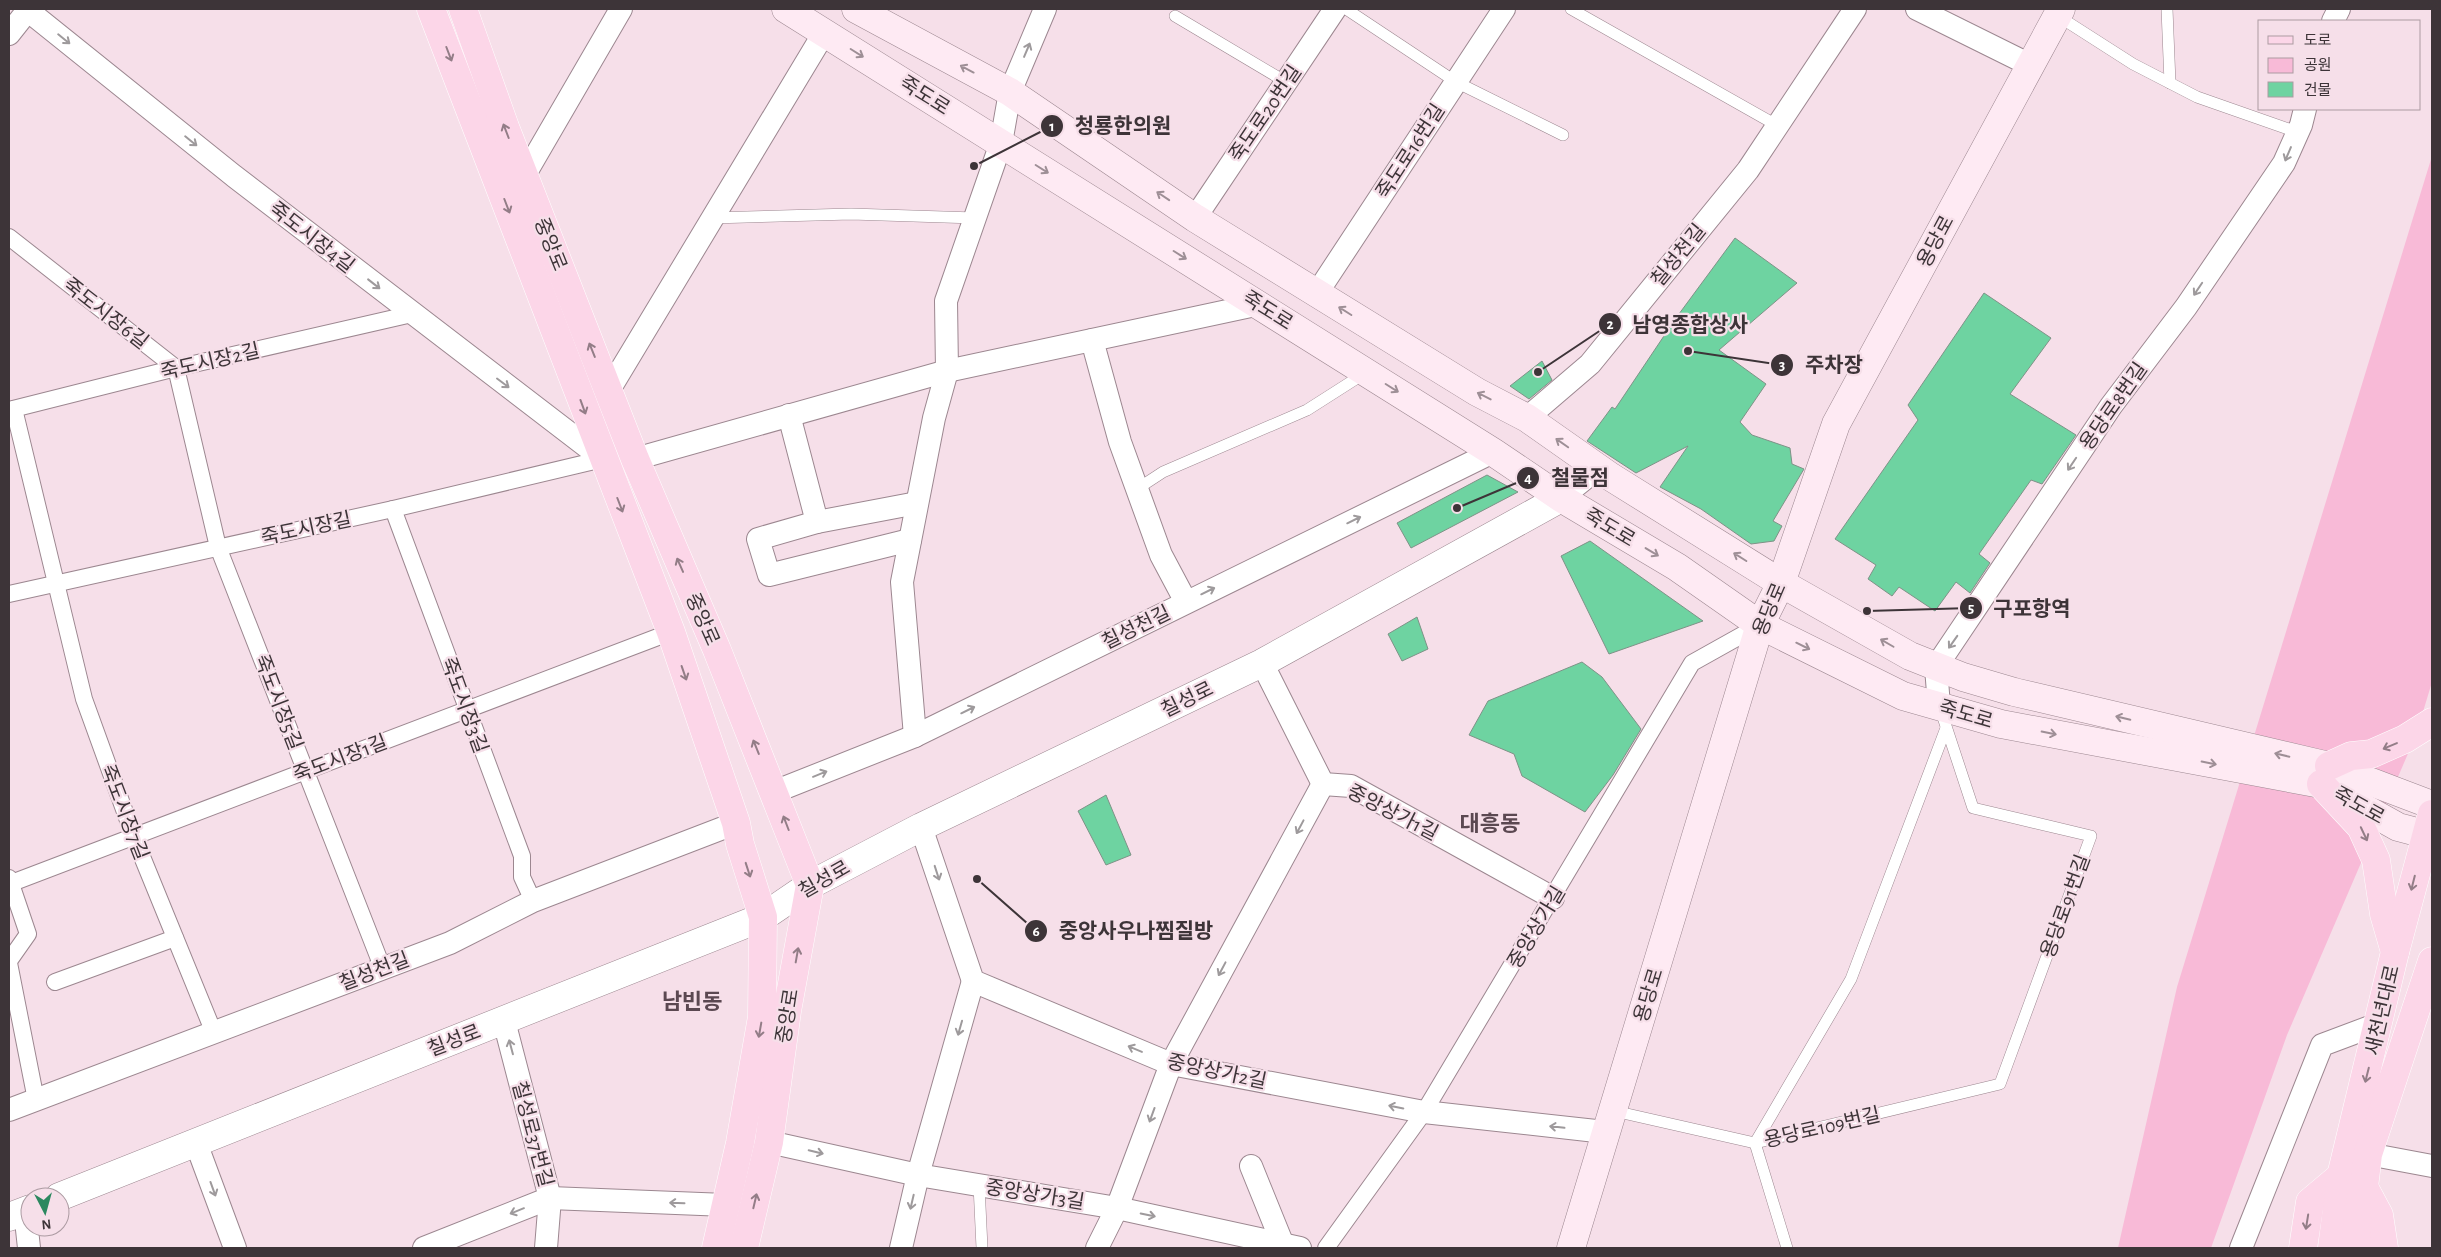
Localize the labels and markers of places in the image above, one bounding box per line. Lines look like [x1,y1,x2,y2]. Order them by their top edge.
callout: 청룡한의원 [1040,108,1181,144]
callout: 남영종합상사 [1597,306,1758,342]
callout: 주차장 [1770,347,1873,383]
callout: 철물점 [1516,460,1619,496]
callout: 구포항역 [1958,590,2081,626]
callout: 중앙사우나찜질방 [1023,913,1223,949]

